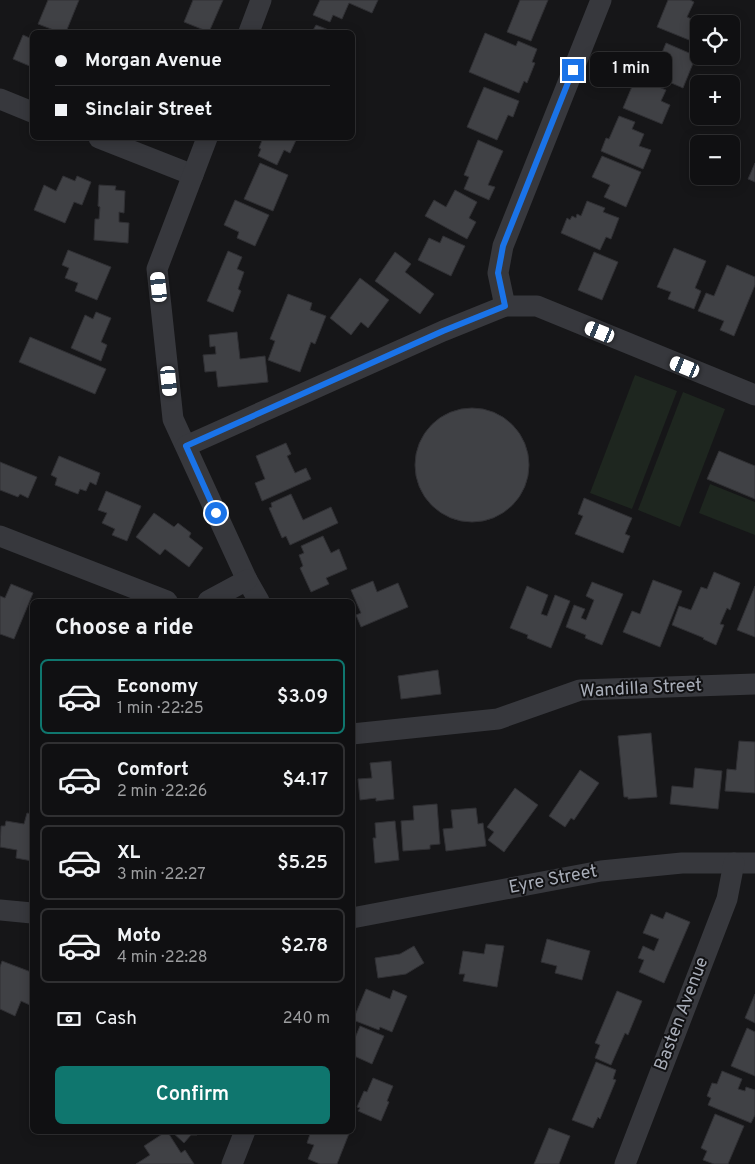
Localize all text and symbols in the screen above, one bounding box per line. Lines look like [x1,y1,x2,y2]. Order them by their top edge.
map controls [690,15,740,185]
button: locate [690,15,740,65]
text: Morgan Avenue [85,49,222,73]
callout: 1 min [590,52,673,88]
route end [562,59,584,81]
text: 1 min [612,59,650,79]
button: + [690,75,740,125]
text: Sinclair Street [85,98,212,122]
button: − [690,135,740,185]
car [149,271,168,303]
car [583,319,616,345]
car [668,354,701,380]
car [159,365,178,397]
route start [205,502,227,524]
text: Choose a ride [55,615,193,642]
icon: car [57,674,102,719]
street label: Wandilla Street [579,674,703,704]
text: Economy [117,675,198,699]
text: $3.09 [277,685,328,709]
text: 1 min · 22:25 [117,699,204,719]
icon: car [57,757,102,802]
text: Comfort [117,758,189,782]
text: $4.17 [283,768,328,792]
text: 2 min · 22:26 [117,782,207,802]
icon: car [57,840,102,885]
text: XL [117,841,140,865]
text: $5.25 [277,851,328,875]
street label: Eyre Street [507,860,599,900]
text: 3 min · 22:27 [117,865,206,885]
icon: car [57,923,102,968]
text: Moto [117,924,161,948]
text: $2.78 [281,934,328,958]
text: 4 min · 22:28 [117,948,208,968]
street label: Basten Avenue [650,954,714,1074]
icon: cash [55,1005,83,1033]
text: Cash [95,1007,137,1031]
text: 240 m [283,1009,330,1029]
button: Confirm [55,1066,330,1124]

